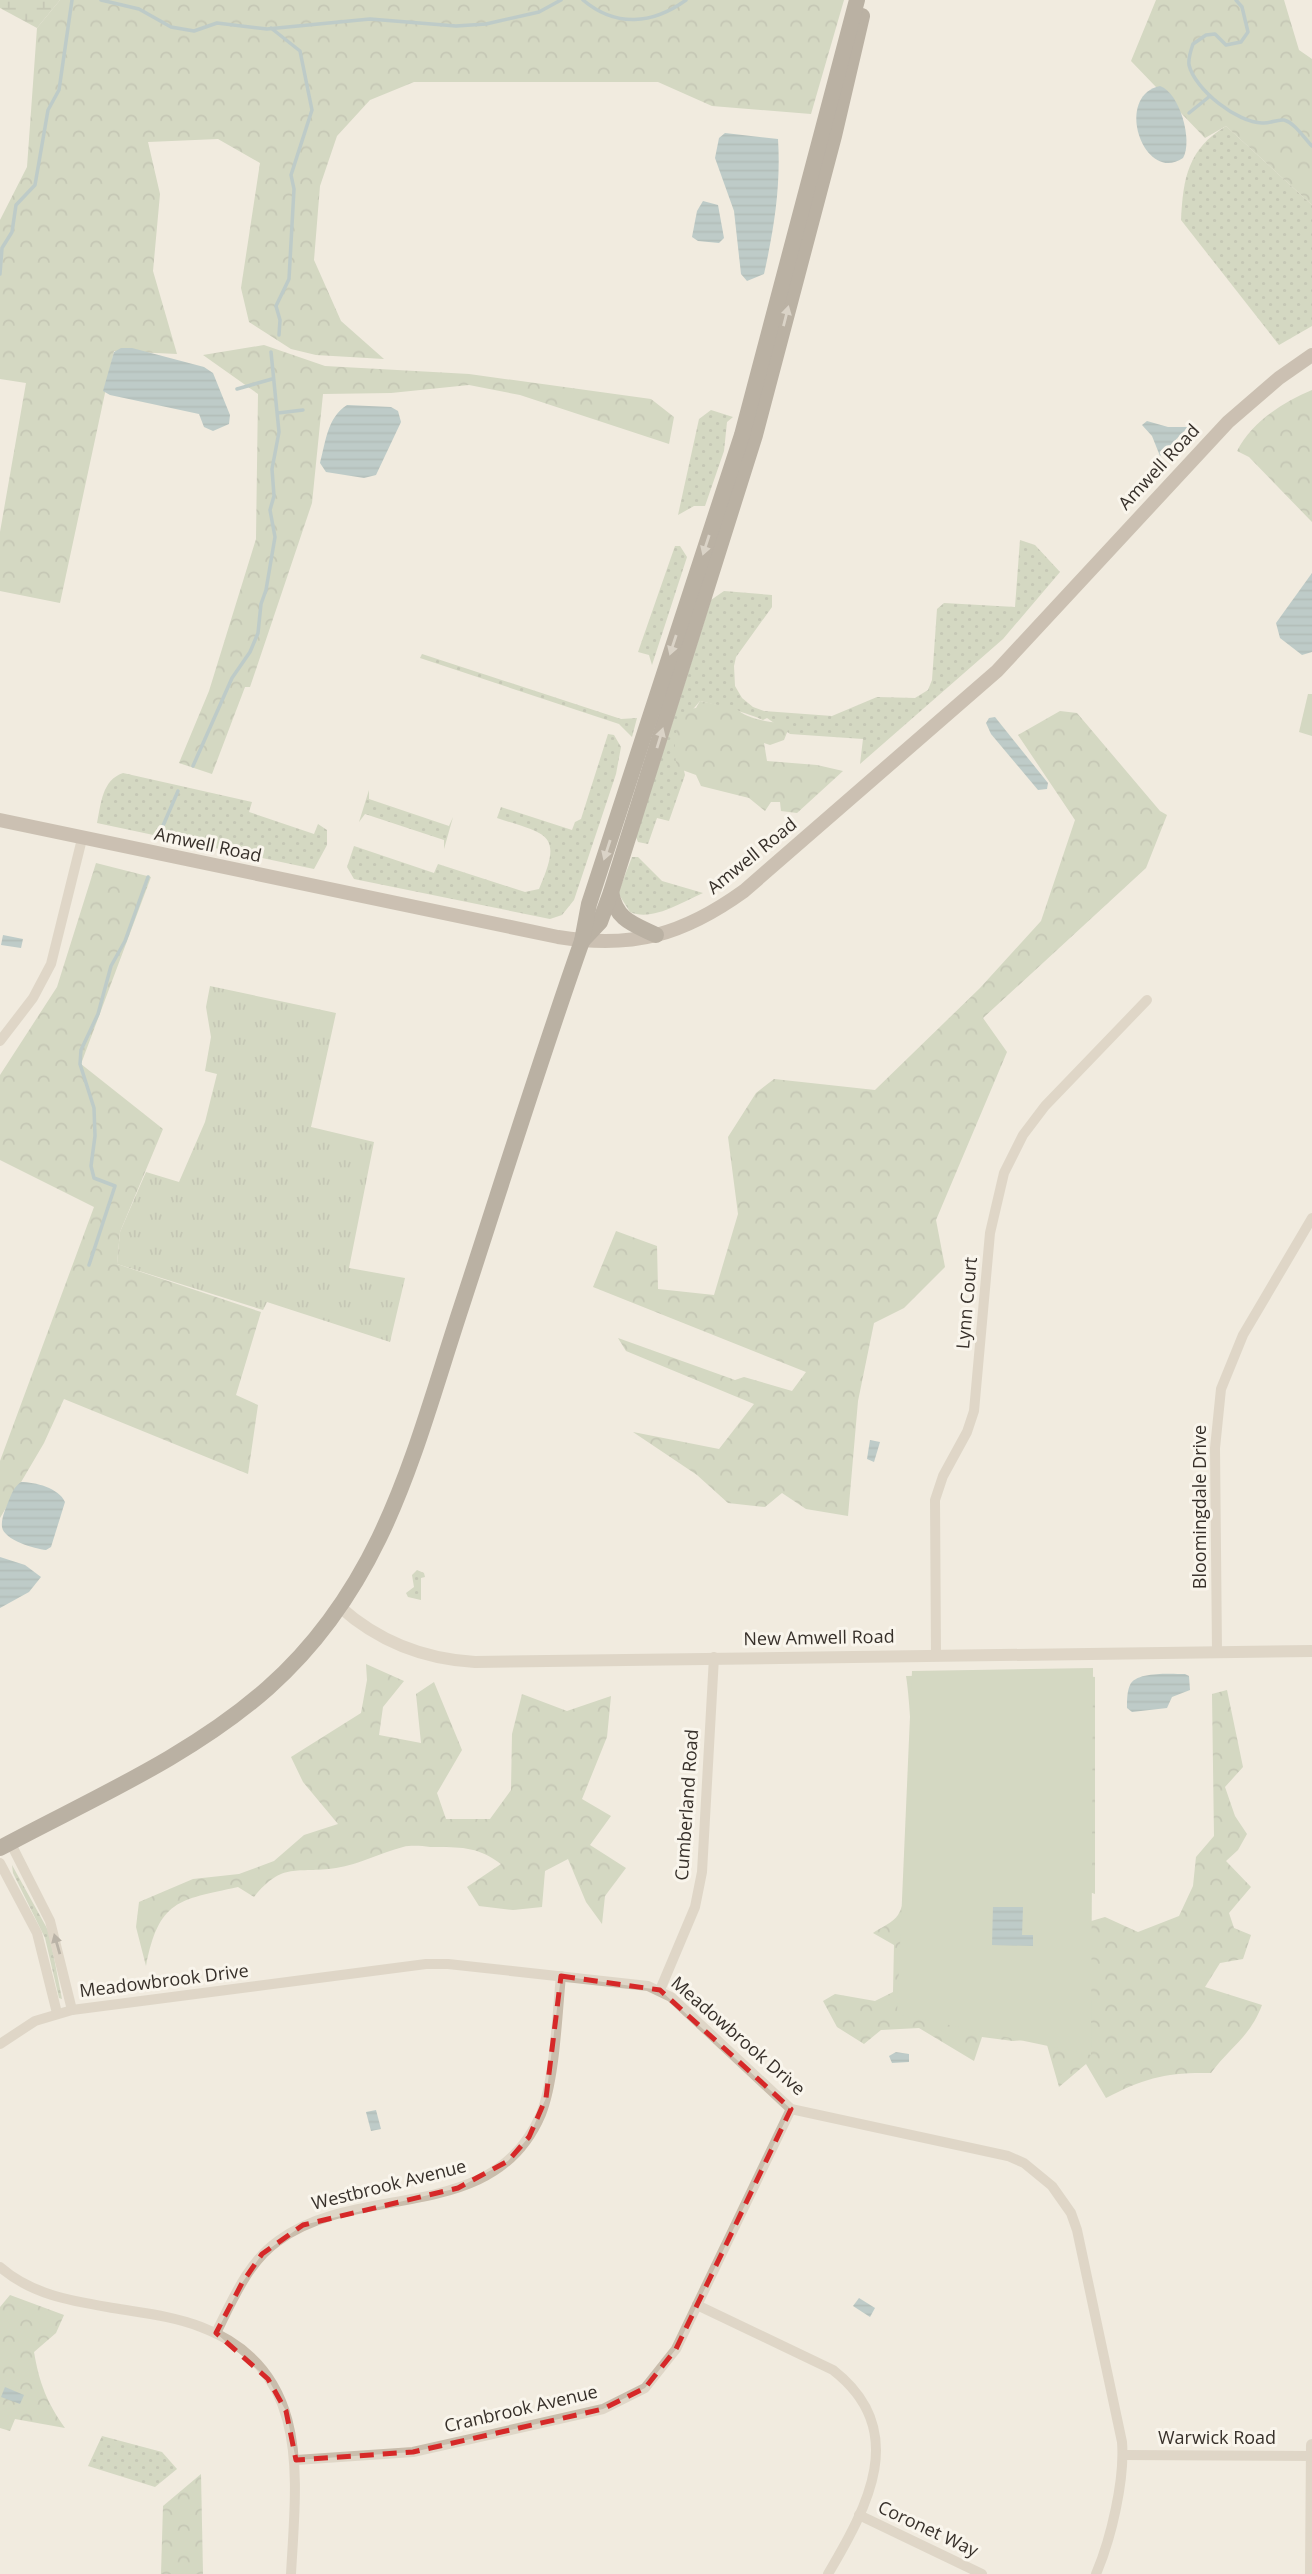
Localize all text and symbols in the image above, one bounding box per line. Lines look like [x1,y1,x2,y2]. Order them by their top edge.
one-way arrow [781,304,792,326]
street label: Amwell Road [1112,418,1204,514]
one-way arrow [700,534,711,555]
one-way arrow [668,635,678,656]
one-way arrow [655,728,666,749]
street label: Amwell Road [702,812,801,899]
street label: Amwell Road [152,821,264,867]
one-way arrow [601,840,611,861]
street label: Lynn Court [950,1256,982,1350]
street label: Bloomingdale Drive [1187,1425,1211,1589]
street label: New Amwell Road [743,1624,895,1650]
street label: Cumberland Road [669,1728,703,1881]
one-way arrow [52,1933,62,1954]
street label: Meadowbrook Drive [78,1958,250,2002]
street label: Meadowbrook Drive [667,1970,811,2100]
street label: Westbrook Avenue [309,2153,469,2215]
street label: Cranbrook Avenue [442,2379,600,2437]
street label: Warwick Road [1158,2425,1276,2449]
street label: Coronet Way [874,2494,983,2562]

